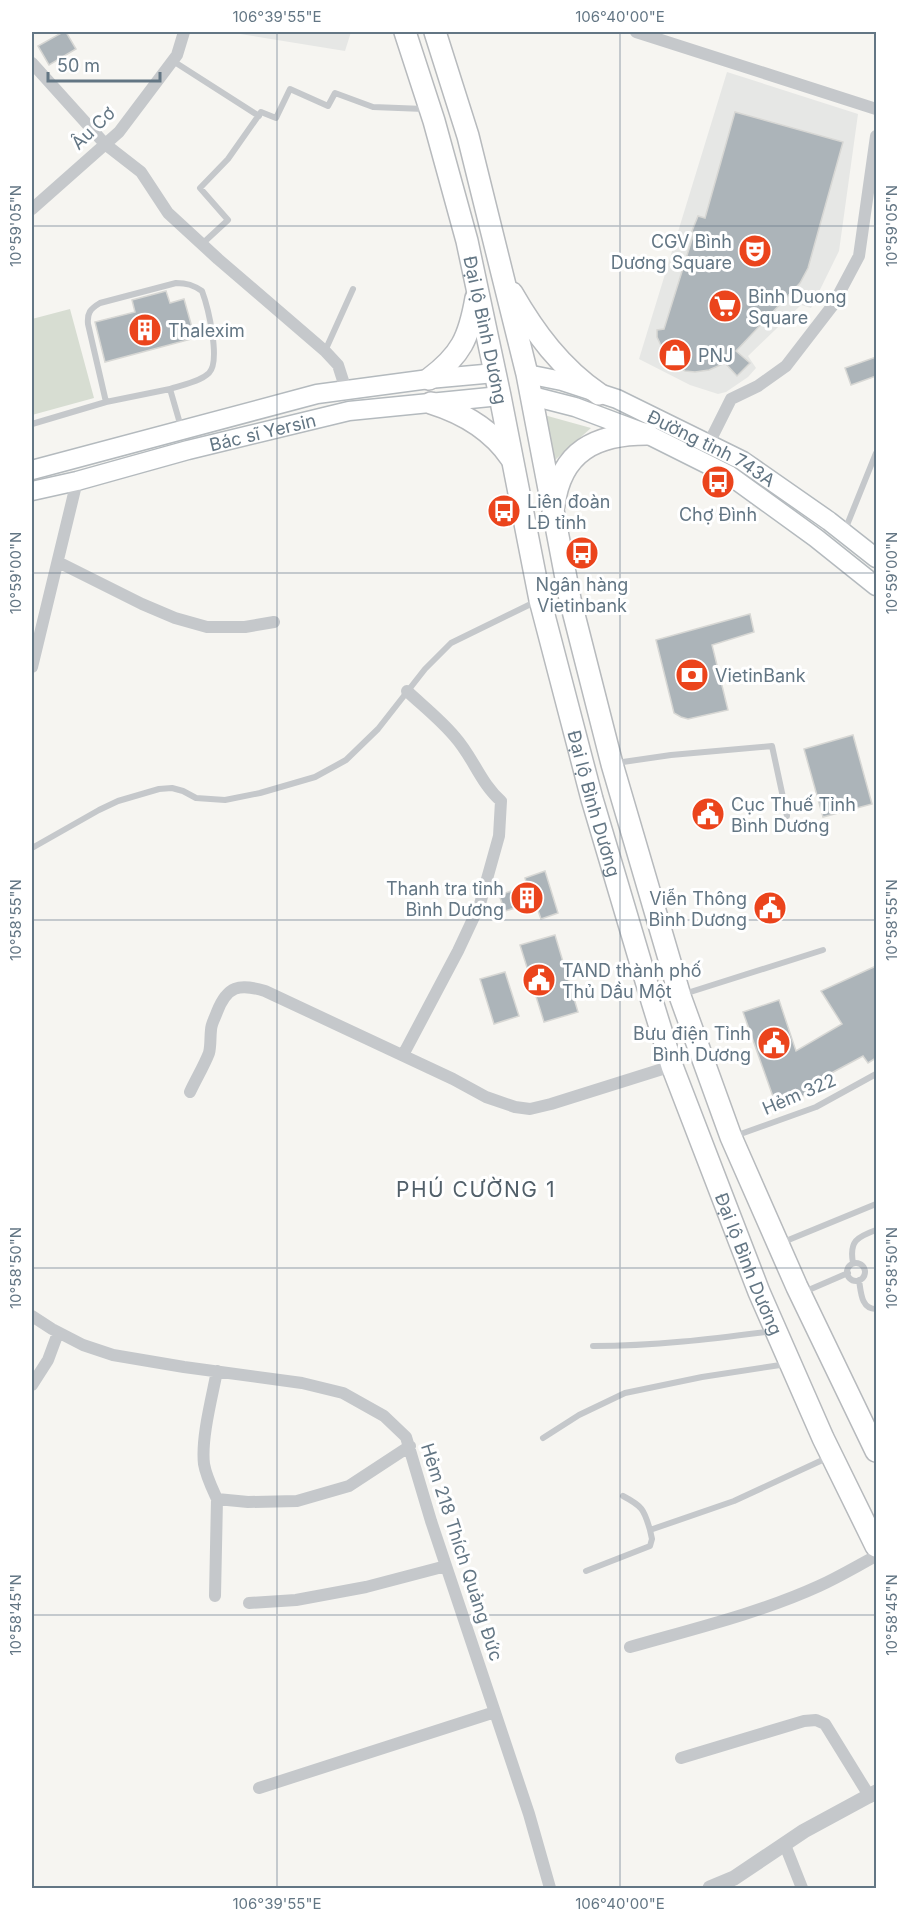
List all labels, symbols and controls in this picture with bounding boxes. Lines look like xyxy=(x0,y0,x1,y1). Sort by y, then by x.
text: 106°39'55"E xyxy=(232,7,322,26)
text: 106°40'00"E xyxy=(575,7,665,26)
scale bar xyxy=(48,45,160,83)
text: 50 m xyxy=(57,55,100,76)
street label: Âu Cơ xyxy=(66,101,119,154)
text: 10°59'05"N xyxy=(6,185,25,267)
text: 10°59'05"N xyxy=(882,185,901,267)
place label: CGV Bình Dương Square xyxy=(611,231,732,273)
theatre icon: CGV Bình Dương Square xyxy=(737,233,773,269)
street label: Đại lộ Bình Dương xyxy=(460,254,512,406)
place label: Binh Duong Square xyxy=(748,286,847,328)
supermarket icon: Binh Duong Square xyxy=(707,288,743,324)
building icon: Thalexim xyxy=(127,312,163,348)
place label: Thalexim xyxy=(168,320,245,341)
shop icon: PNJ xyxy=(657,337,693,373)
place label: PNJ xyxy=(698,345,733,366)
street label: Đường tỉnh 743A xyxy=(644,405,779,491)
street label: Bác sĩ Yersin xyxy=(207,409,318,455)
bus stop icon: Chợ Đình xyxy=(700,464,736,500)
place label: Liên đoàn LĐ tỉnh xyxy=(527,491,610,533)
bus stop icon: Liên đoàn LĐ tỉnh xyxy=(486,493,522,529)
place label: Chợ Đình xyxy=(679,504,757,525)
text: 10°59'00"N xyxy=(6,532,25,614)
text: 10°59'00"N xyxy=(882,532,901,614)
bus stop icon: Ngân hàng Vietinbank xyxy=(564,535,600,571)
place label: Ngân hàng Vietinbank xyxy=(536,574,628,616)
bank icon: VietinBank xyxy=(674,657,710,693)
place label: VietinBank xyxy=(715,665,806,686)
street label: Đại lộ Bình Dương xyxy=(564,728,625,879)
place label: Cục Thuế Tỉnh Bình Dương xyxy=(731,794,856,836)
public building icon: Cục Thuế Tỉnh Bình Dương xyxy=(690,796,726,832)
place label: Thanh tra tỉnh Bình Dương xyxy=(386,878,504,920)
text: 10°58'55"N xyxy=(6,879,25,961)
text: 10°58'55"N xyxy=(882,879,901,961)
building icon: Thanh tra tỉnh Bình Dương xyxy=(509,880,545,916)
place label: Viễn Thông Bình Dương xyxy=(649,888,747,930)
public building icon: Viễn Thông Bình Dương xyxy=(752,890,788,926)
place label: TAND thành phố Thủ Dầu Một xyxy=(562,960,702,1002)
public building icon: TAND thành phố Thủ Dầu Một xyxy=(521,962,557,998)
place label: Bưu điện Tỉnh Bình Dương xyxy=(633,1023,751,1065)
public building icon: Bưu điện Tỉnh Bình Dương xyxy=(756,1025,792,1061)
street label: Hẻm 322 xyxy=(759,1069,839,1119)
district label: PHÚ CƯỜNG 1 xyxy=(396,1176,556,1202)
street label: Đại lộ Bình Dương xyxy=(711,1190,787,1338)
text: 10°58'50"N xyxy=(6,1227,25,1309)
text: 10°58'50"N xyxy=(882,1227,901,1309)
street label: Hẻm 218 Thích Quảng Đức xyxy=(417,1441,507,1663)
text: 10°58'45"N xyxy=(6,1574,25,1656)
text: 10°58'45"N xyxy=(882,1574,901,1656)
text: 106°39'55"E xyxy=(232,1894,322,1913)
text: 106°40'00"E xyxy=(575,1894,665,1913)

